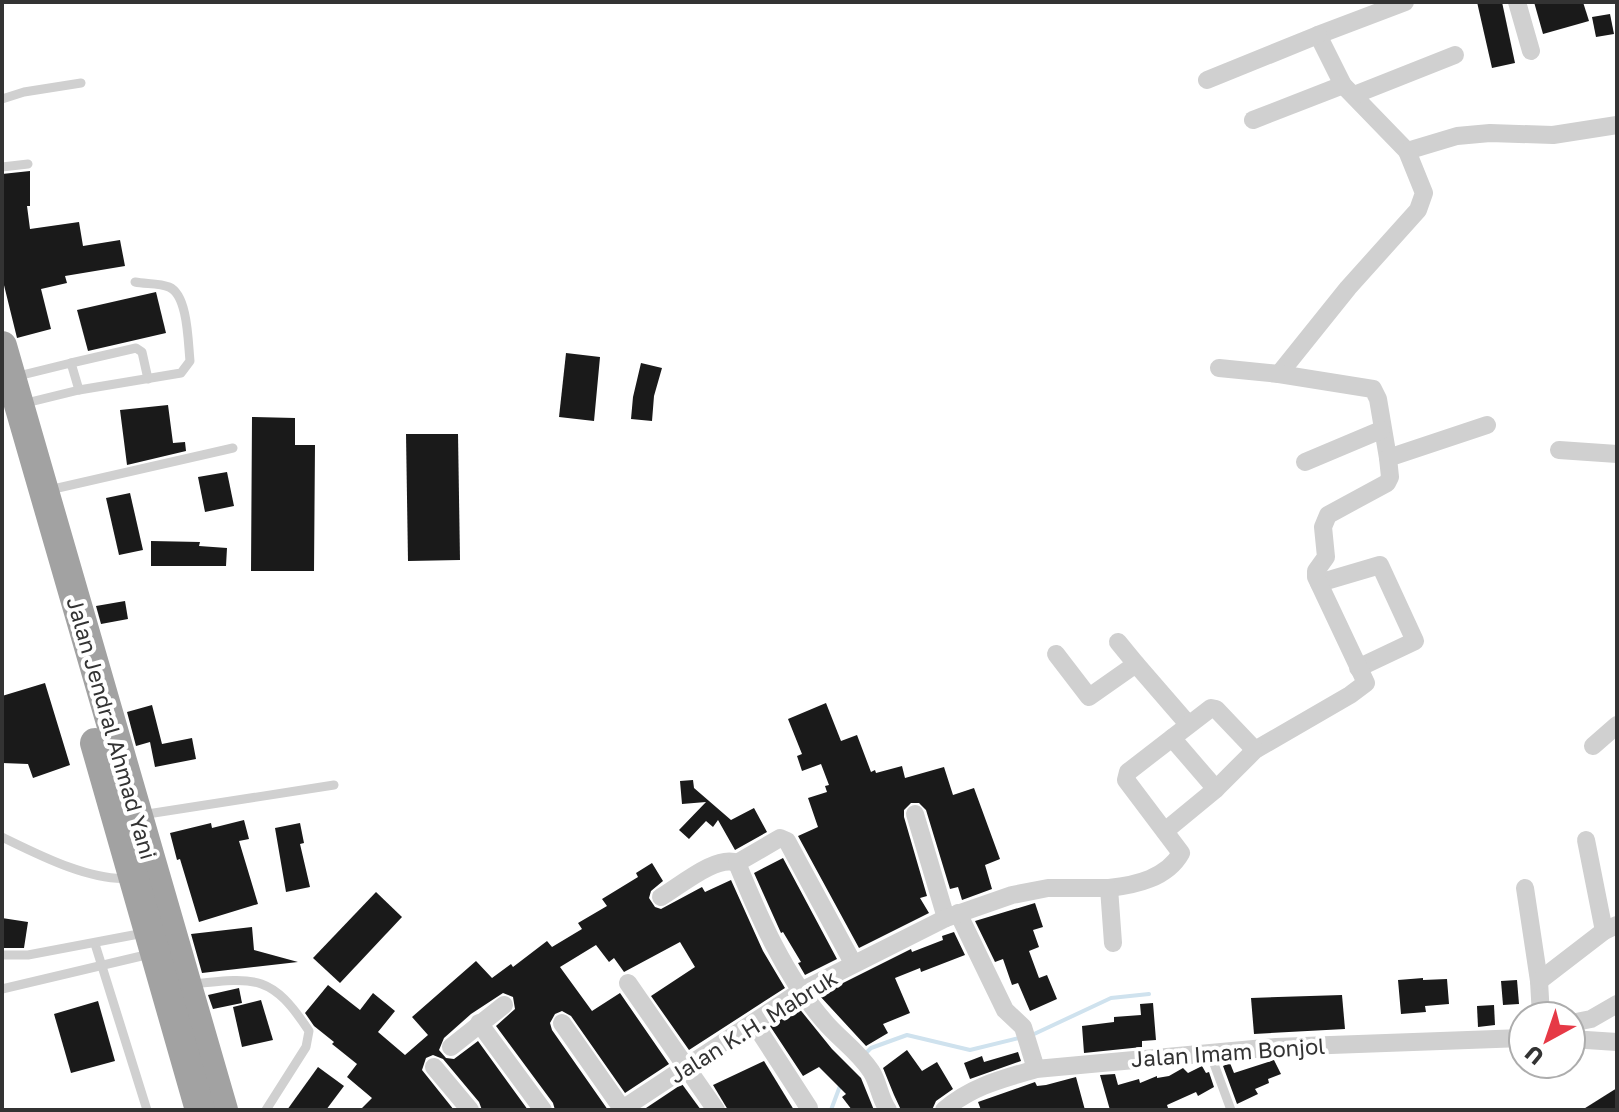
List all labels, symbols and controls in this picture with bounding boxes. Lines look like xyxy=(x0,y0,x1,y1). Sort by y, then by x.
street label: Jalan Jendral Ahmad Yani xyxy=(62,594,162,862)
street label: Jalan K.H. Mabruk xyxy=(664,963,842,1089)
north arrow xyxy=(1507,1000,1587,1080)
street label: Jalan Imam Bonjol xyxy=(1130,1032,1326,1072)
text: U xyxy=(1519,1040,1549,1071)

